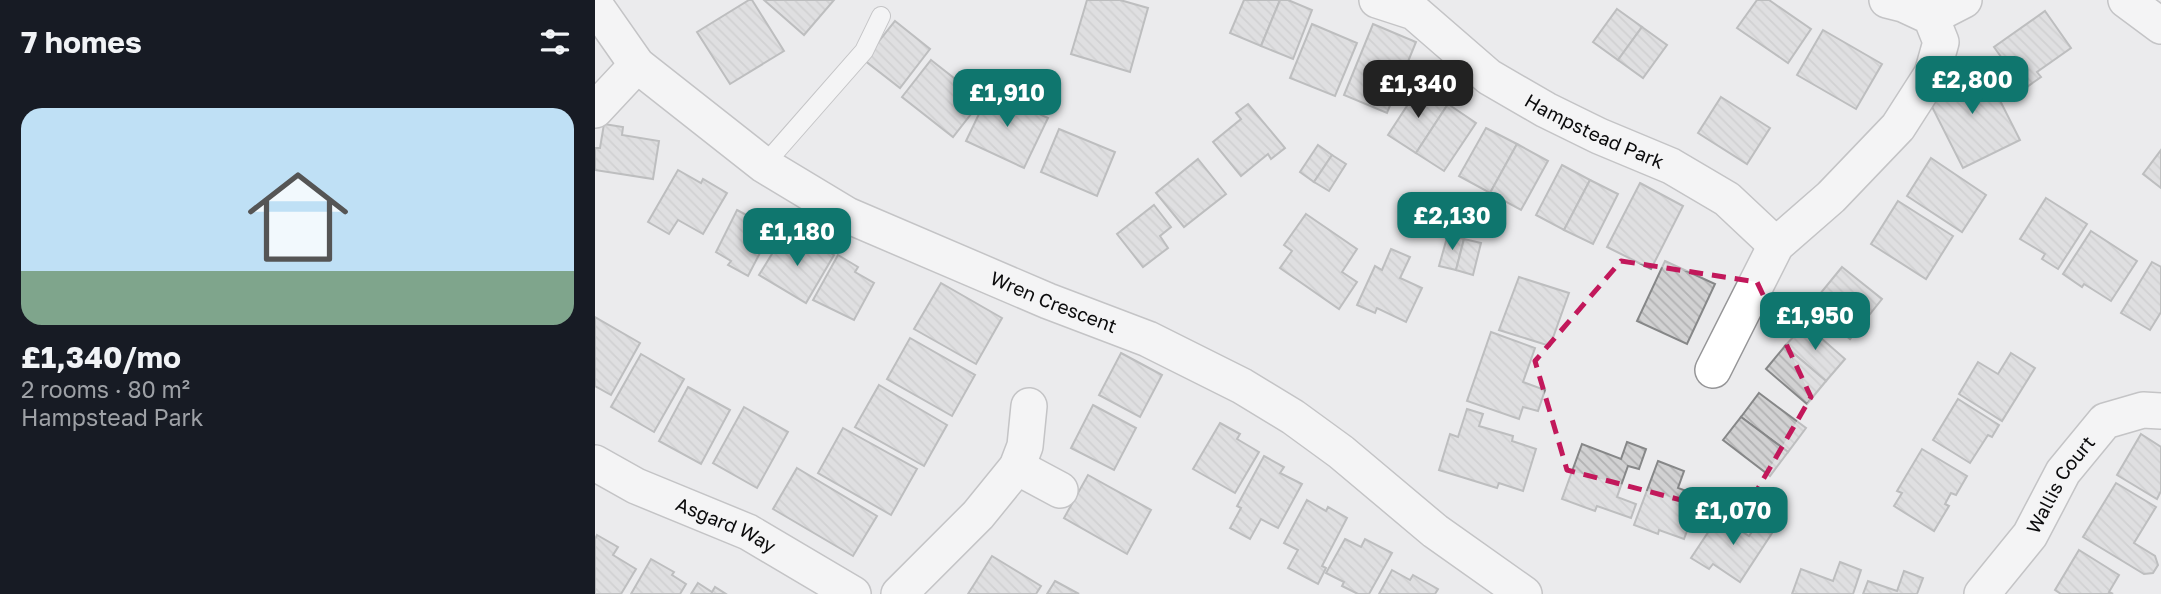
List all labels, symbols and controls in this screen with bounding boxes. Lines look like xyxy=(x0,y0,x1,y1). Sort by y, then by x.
icon: filters xyxy=(536,23,574,61)
text: 7 homes xyxy=(21,24,142,60)
pin: £2,800 xyxy=(1915,57,2029,116)
pin: £1,340 xyxy=(1361,60,1475,120)
text: £2,800 xyxy=(1931,65,2013,93)
pin: £1,910 xyxy=(950,69,1064,129)
text: £1,340 xyxy=(1379,69,1457,97)
text: £1,910 xyxy=(969,78,1045,106)
street label: Hampstead Park xyxy=(1521,88,1668,173)
icon: home xyxy=(235,154,361,280)
pin: £2,130 xyxy=(1395,192,1509,252)
text: £2,130 xyxy=(1413,201,1491,229)
pin: £1,180 xyxy=(740,208,854,268)
text: £1,180 xyxy=(759,217,835,245)
street label: Wren Crescent xyxy=(987,266,1120,337)
pin: £1,950 xyxy=(1758,292,1872,352)
text: £1,950 xyxy=(1776,301,1854,329)
text: £1,340/mo xyxy=(21,339,181,375)
text: 2 rooms · 80 m² xyxy=(21,375,190,403)
text: Hampstead Park xyxy=(21,403,203,431)
street label: Wallis Court xyxy=(2021,431,2099,537)
pin: £1,070 xyxy=(1676,488,1790,547)
street label: Asgard Way xyxy=(673,492,781,557)
text: £1,070 xyxy=(1695,496,1771,524)

